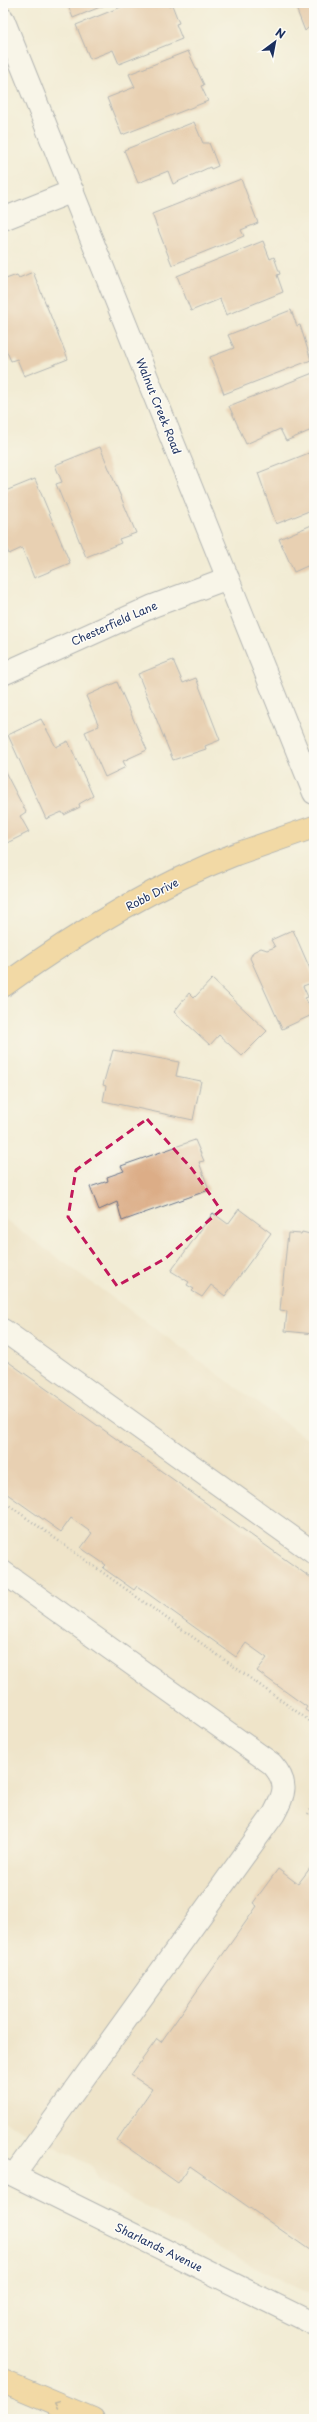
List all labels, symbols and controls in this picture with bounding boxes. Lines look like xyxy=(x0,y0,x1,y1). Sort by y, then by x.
north arrow xyxy=(255,22,295,62)
text: N xyxy=(272,24,289,43)
street label: Walnut Creek Road xyxy=(132,355,186,457)
street label: Chesterfield Lane xyxy=(68,596,160,650)
street label: Robb Drive xyxy=(123,873,182,915)
street label: Sharlands Avenue xyxy=(112,2218,206,2276)
one-way arrow xyxy=(54,2401,62,2409)

